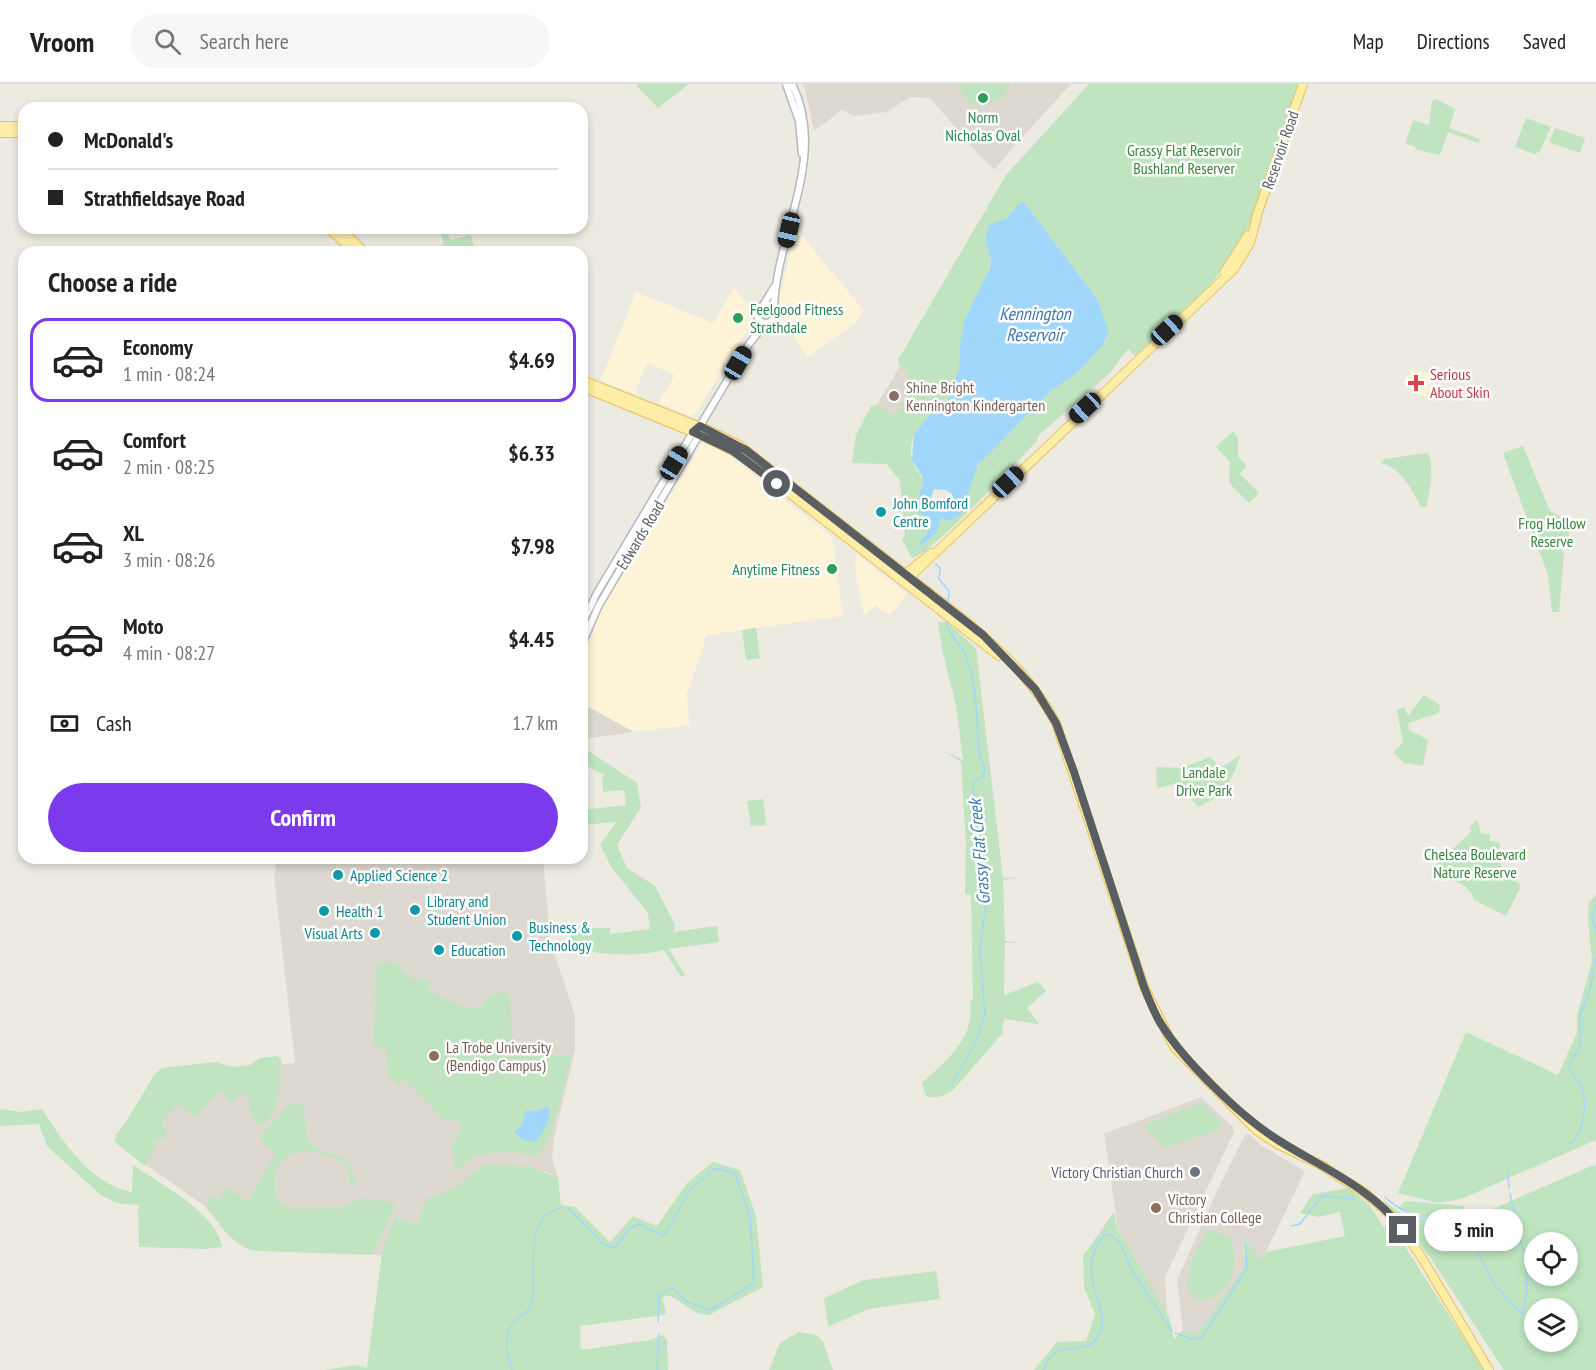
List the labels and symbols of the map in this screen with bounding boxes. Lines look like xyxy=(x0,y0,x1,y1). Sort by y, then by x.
marker: Norm Nicholas Oval xyxy=(976,91,990,105)
place label: Norm Nicholas Oval xyxy=(945,107,1021,145)
street label: Reservoir Road xyxy=(1257,108,1303,192)
park label: Grassy Flat Reservoir Bushland Reserver xyxy=(1127,140,1242,178)
car xyxy=(776,210,802,250)
place label: Feelgood Fitness Strathdale xyxy=(750,299,843,337)
water label: Kennington Reservoir xyxy=(999,302,1072,346)
marker: Feelgood Fitness Strathdale xyxy=(731,311,745,325)
car xyxy=(1148,311,1186,349)
car xyxy=(721,343,755,383)
place label: Serious About Skin xyxy=(1430,364,1490,402)
marker: Serious About Skin xyxy=(1407,374,1425,392)
place label: Shine Bright Kennington Kindergarten xyxy=(906,377,1045,415)
marker: Shine Bright Kennington Kindergarten xyxy=(887,389,901,403)
car xyxy=(1066,389,1104,427)
car xyxy=(657,443,691,483)
car xyxy=(989,463,1027,501)
route start xyxy=(763,470,790,497)
place label: John Bomford Centre xyxy=(892,493,968,531)
street label: Edwards Road xyxy=(612,497,668,573)
marker: John Bomford Centre xyxy=(874,505,888,519)
park label: Frog Hollow Reserve xyxy=(1518,513,1586,551)
place label: Anytime Fitness xyxy=(732,559,820,579)
marker: Anytime Fitness xyxy=(825,562,839,576)
park label: Landale Drive Park xyxy=(1176,762,1233,800)
water label: Grassy Flat Creek xyxy=(963,796,995,906)
park label: Chelsea Boulevard Nature Reserve xyxy=(1424,844,1526,882)
place label: Applied Science 2 xyxy=(350,865,448,885)
marker: Applied Science 2 xyxy=(331,868,345,882)
place label: Library and Student Union xyxy=(427,891,506,929)
place label: Health 1 xyxy=(336,901,383,921)
marker: Library and Student Union xyxy=(408,903,422,917)
marker: Health 1 xyxy=(317,904,331,918)
place label: Business & Technology xyxy=(529,917,591,955)
place label: Visual Arts xyxy=(304,923,363,943)
marker: Visual Arts xyxy=(368,926,382,940)
marker: Business & Technology xyxy=(510,929,524,943)
place label: Education xyxy=(451,940,506,960)
marker: Education xyxy=(432,943,446,957)
place label: La Trobe University (Bendigo Campus) xyxy=(446,1037,551,1075)
marker: La Trobe University (Bendigo Campus) xyxy=(427,1049,441,1063)
place label: Victory Christian Church xyxy=(1050,1162,1183,1182)
marker: Victory Christian Church xyxy=(1188,1165,1202,1179)
place label: Victory Christian College xyxy=(1167,1189,1262,1227)
marker: Victory Christian College xyxy=(1149,1201,1163,1215)
callout: 5 min xyxy=(1424,1209,1523,1251)
route end xyxy=(1389,1216,1416,1243)

